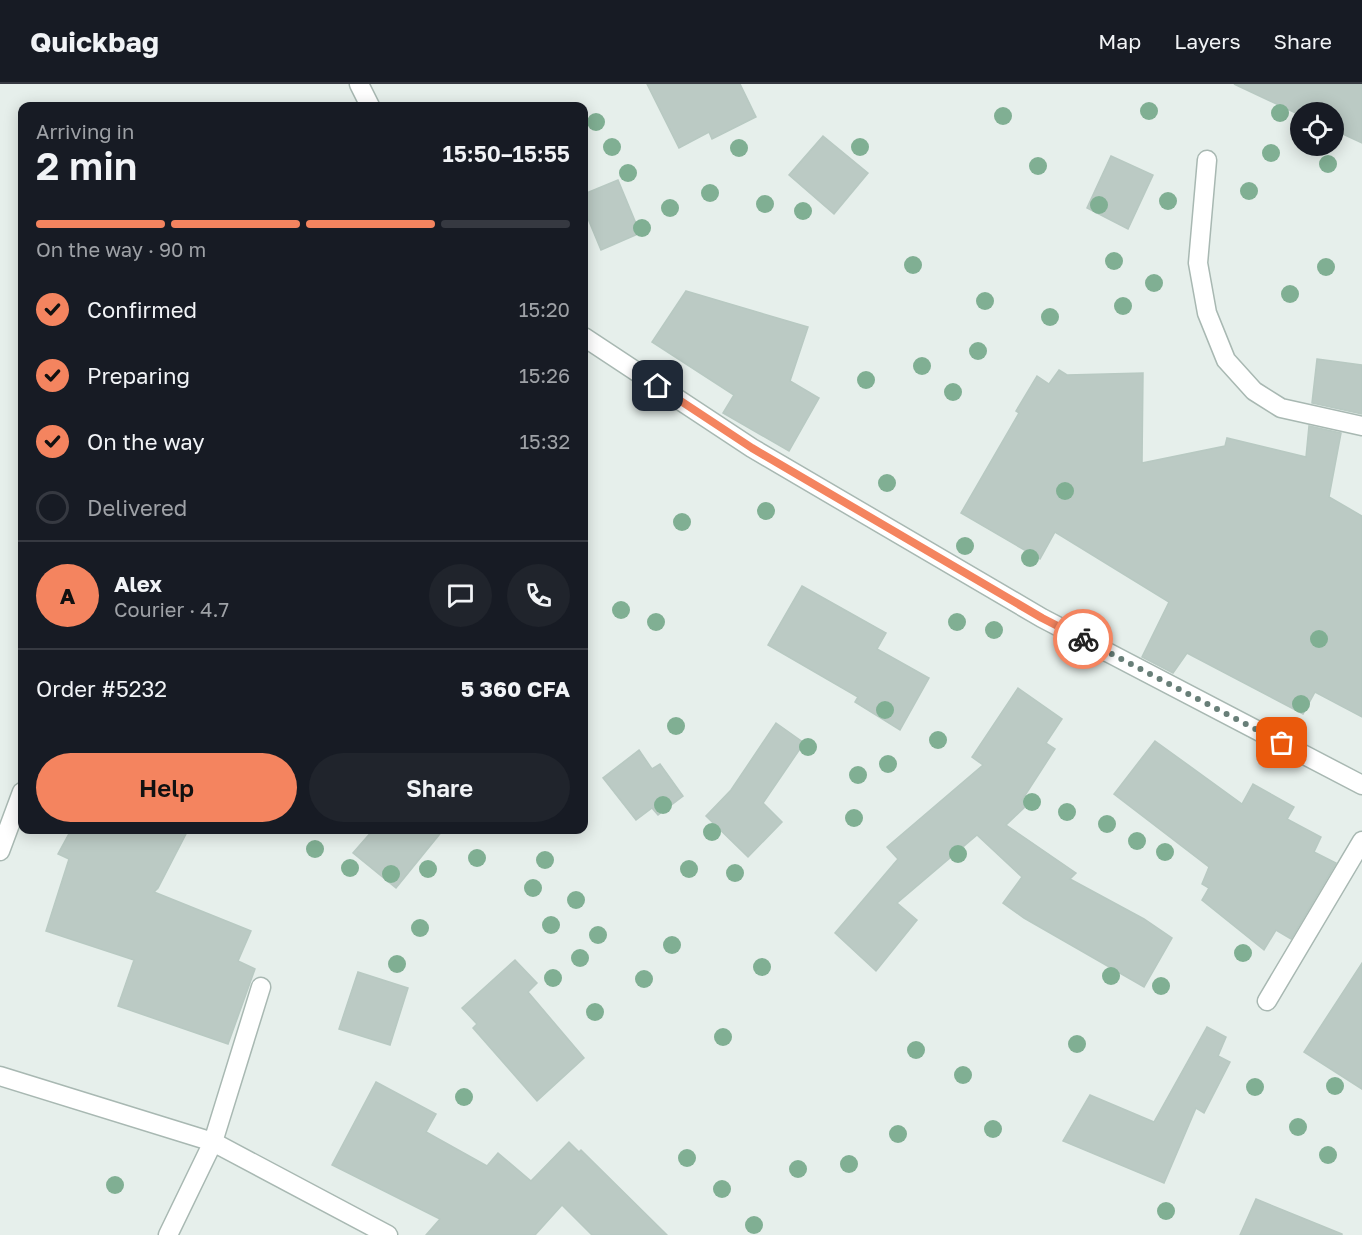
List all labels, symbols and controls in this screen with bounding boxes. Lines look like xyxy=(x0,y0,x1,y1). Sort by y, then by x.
text: Quickbag xyxy=(30,25,159,58)
text: Map xyxy=(1098,28,1141,54)
text: Layers xyxy=(1174,28,1241,54)
text: Share xyxy=(1274,28,1332,54)
map controls xyxy=(1290,102,1344,156)
button: locate xyxy=(1290,102,1344,156)
text: Arriving in xyxy=(36,119,134,143)
text: 15:50–15:55 xyxy=(443,140,570,167)
text: 2 min xyxy=(36,142,137,189)
text: On the way · 90 m xyxy=(36,237,206,261)
icon: check xyxy=(36,293,69,326)
text: Confirmed xyxy=(87,296,197,323)
text: 15:20 xyxy=(519,297,570,321)
icon: check xyxy=(36,359,69,392)
pin xyxy=(632,360,683,411)
text: Preparing xyxy=(87,362,190,389)
text: 15:26 xyxy=(519,363,570,387)
icon: home xyxy=(641,369,674,402)
icon: check xyxy=(36,425,69,458)
text: On the way xyxy=(87,428,205,455)
text: 15:32 xyxy=(519,429,570,453)
text: Delivered xyxy=(87,494,187,521)
button: chat xyxy=(429,564,492,627)
button: phone xyxy=(507,564,570,627)
text: Alex xyxy=(114,570,162,597)
text: A xyxy=(60,582,75,609)
text: Courier · 4.7 xyxy=(114,597,229,621)
courier xyxy=(1053,609,1113,669)
icon: bike xyxy=(1067,623,1100,656)
text: Order #5232 xyxy=(36,675,167,702)
text: 5 360 CFA xyxy=(461,675,570,702)
pin xyxy=(1256,717,1307,768)
icon: bag xyxy=(1265,726,1298,759)
button: Help xyxy=(36,753,297,822)
button: Share xyxy=(309,753,570,822)

